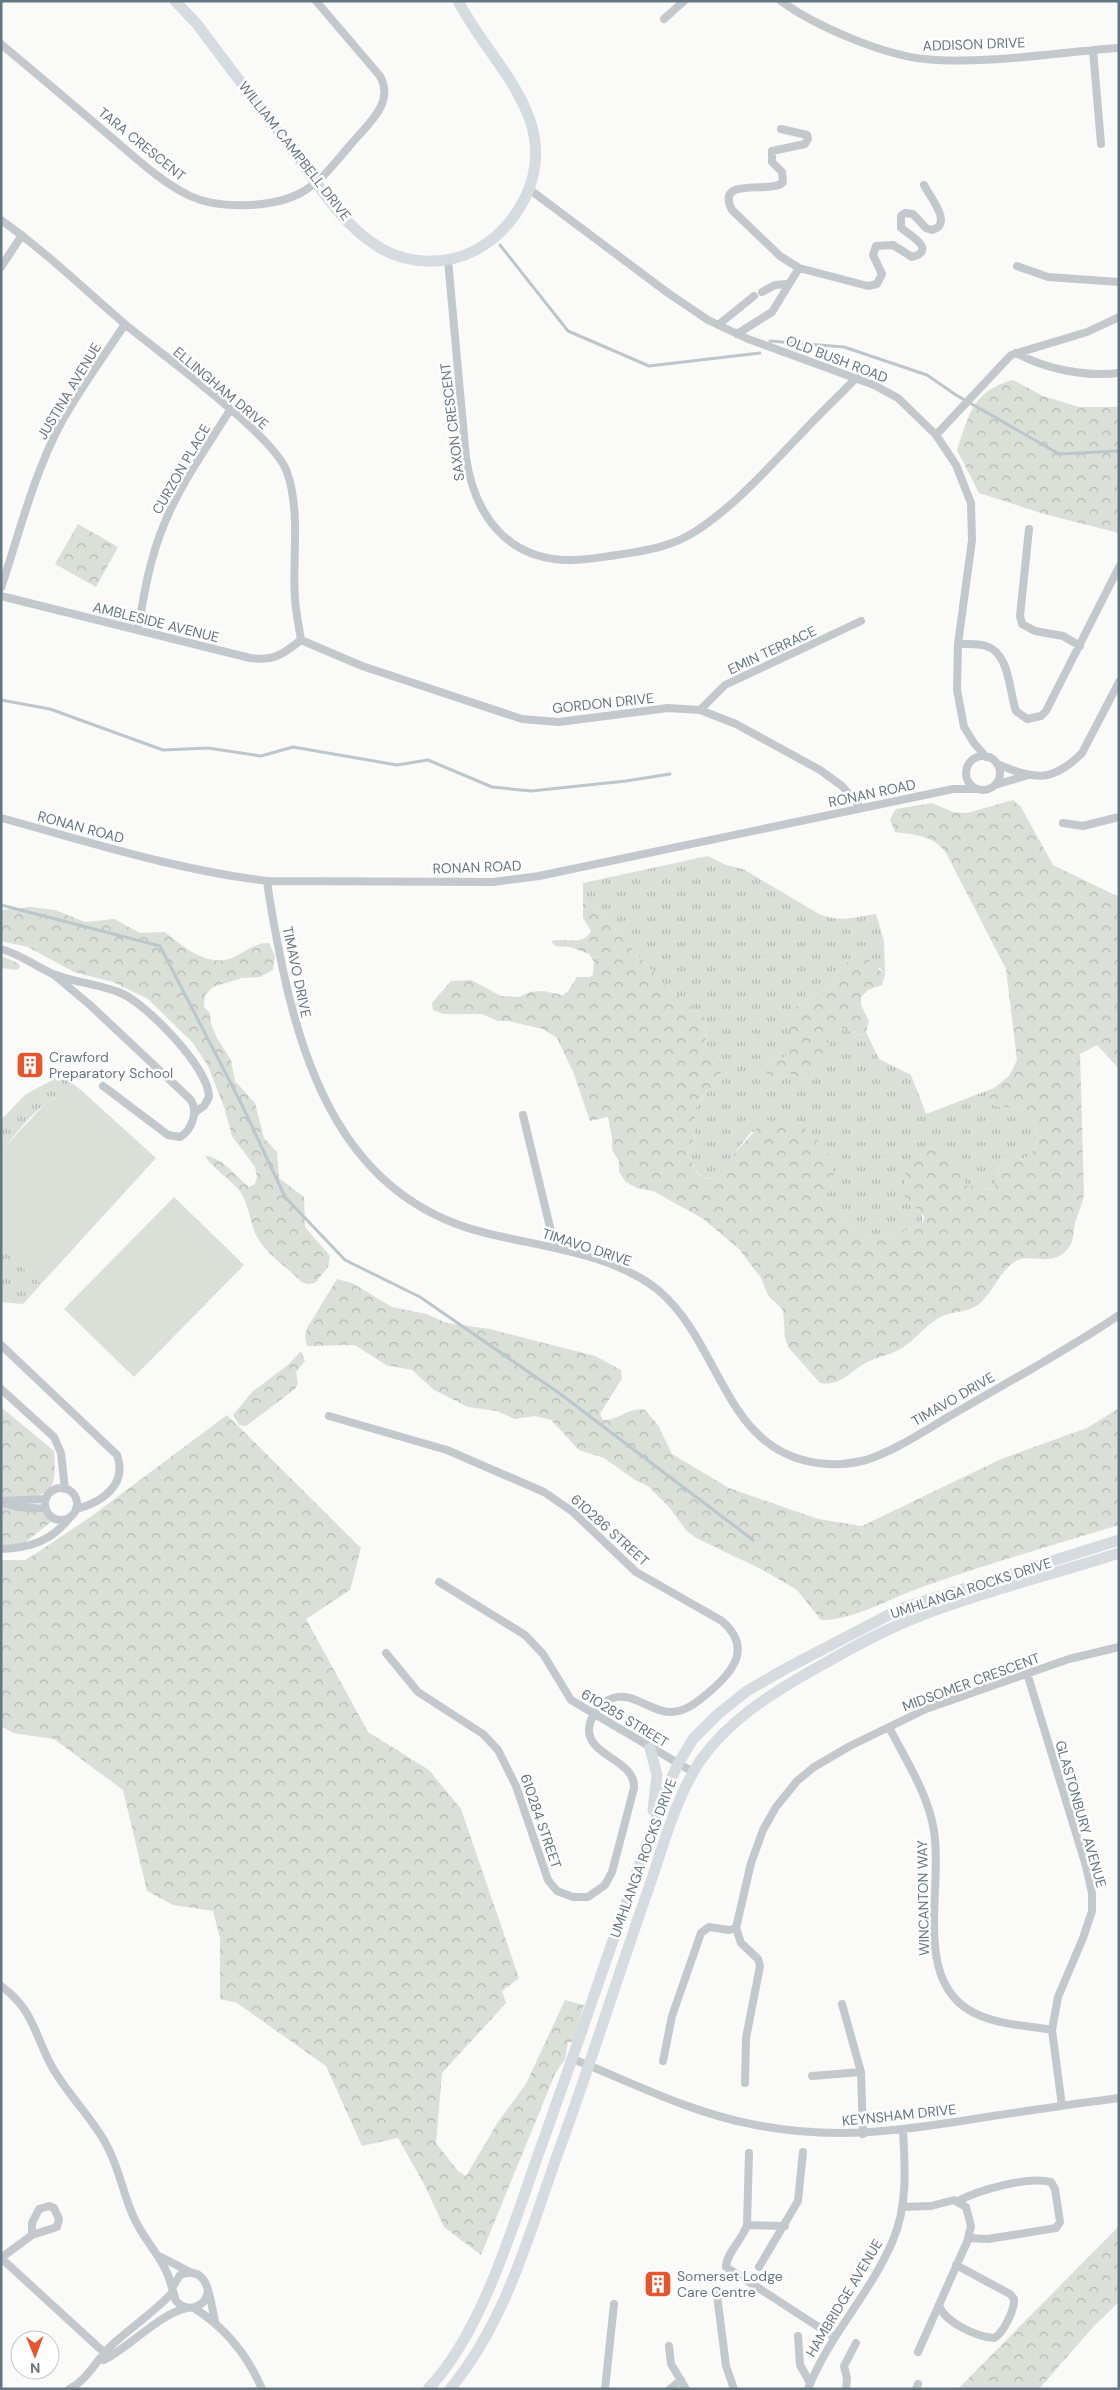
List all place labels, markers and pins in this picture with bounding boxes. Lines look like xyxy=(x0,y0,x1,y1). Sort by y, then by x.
place label: Crawford Preparatory School xyxy=(49,1048,173,1082)
building icon: Crawford Preparatory School xyxy=(15,1050,45,1080)
place label: Somerset Lodge Care Centre xyxy=(677,2267,783,2301)
building icon: Somerset Lodge Care Centre xyxy=(643,2269,673,2299)

